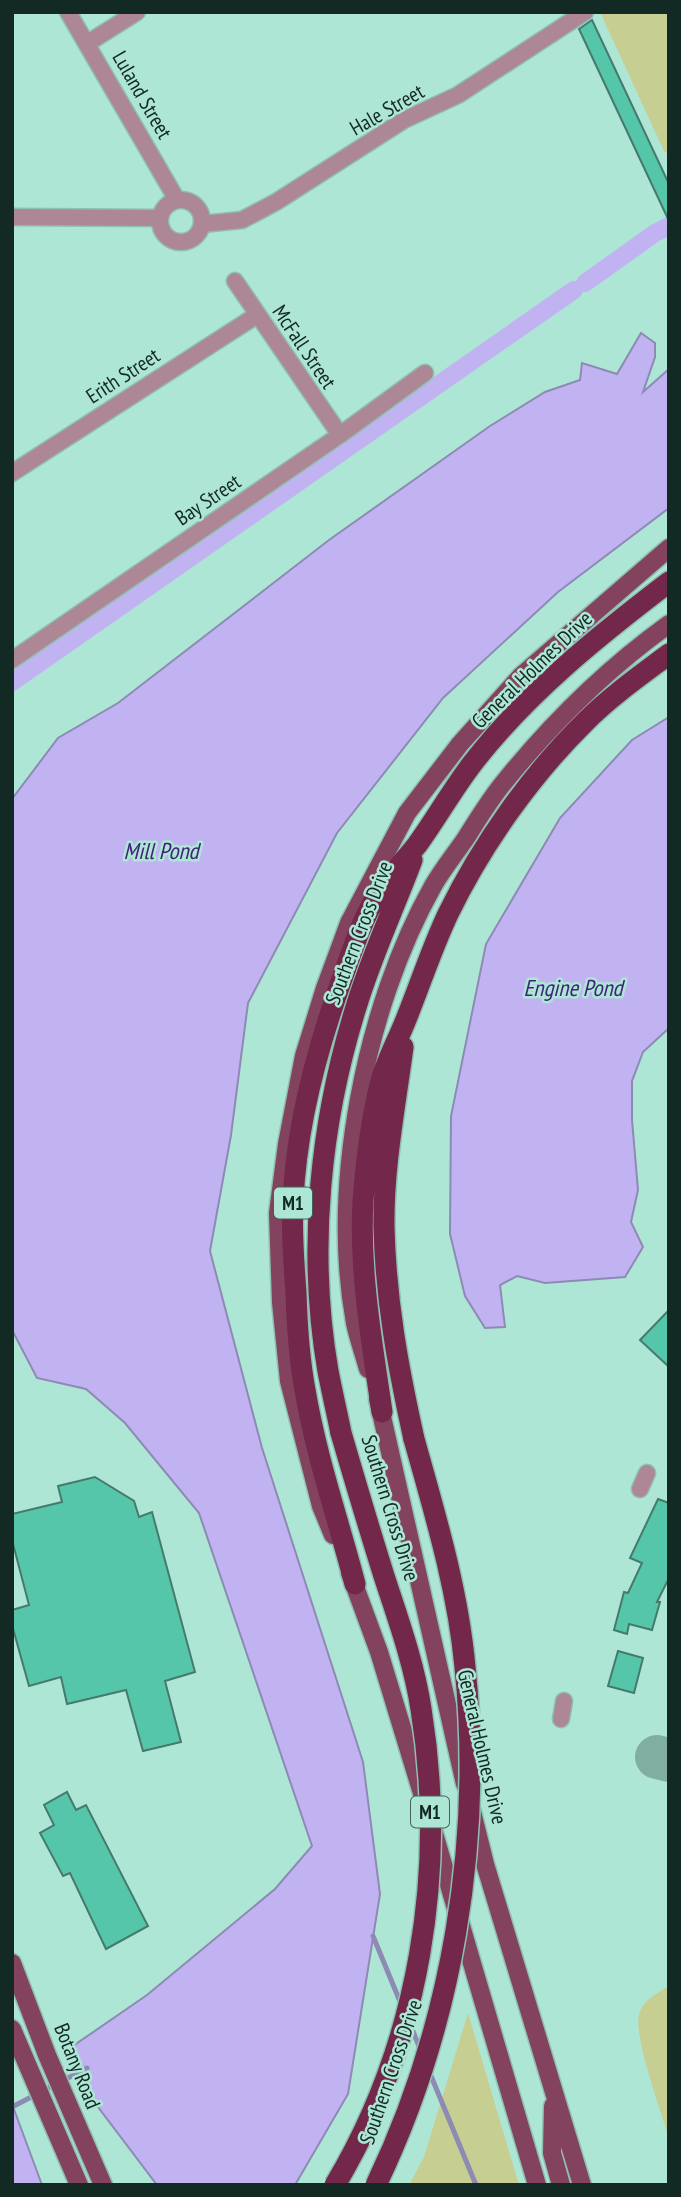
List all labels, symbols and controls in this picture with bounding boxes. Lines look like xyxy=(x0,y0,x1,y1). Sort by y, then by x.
street label: Luland Street xyxy=(106,46,179,144)
street label: Hale Street xyxy=(345,77,429,142)
street label: McFall Street xyxy=(266,300,342,394)
street label: Erith Street xyxy=(81,342,165,409)
street label: Bay Street xyxy=(170,468,246,531)
street label: General Holmes Drive xyxy=(466,605,598,734)
water label: Mill Pond xyxy=(124,836,202,865)
street label: Southern Cross Drive xyxy=(319,857,398,1008)
water label: Engine Pond xyxy=(523,973,626,1002)
road number: M1 xyxy=(274,1188,312,1218)
street label: Southern Cross Drive xyxy=(355,1432,426,1584)
street label: General Holmes Drive xyxy=(452,1667,513,1827)
road number: M1 xyxy=(411,1796,449,1828)
street label: Southern Cross Drive xyxy=(353,1996,428,2148)
street label: Botany Road xyxy=(48,2019,107,2113)

